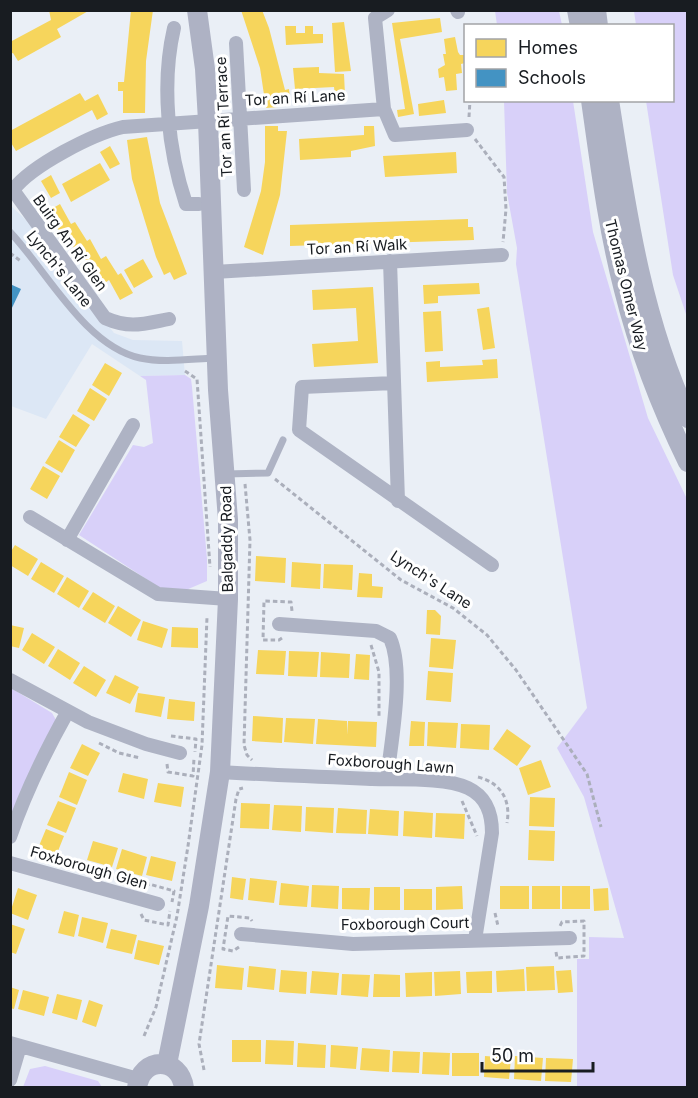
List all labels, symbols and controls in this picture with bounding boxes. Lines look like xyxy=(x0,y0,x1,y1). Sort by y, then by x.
legend xyxy=(464,24,674,102)
text: Homes xyxy=(518,37,578,58)
street label: Tor an Rí Terrace xyxy=(211,56,236,178)
text: Schools xyxy=(518,67,586,88)
street label: Tor an Rí Lane xyxy=(244,85,346,110)
street label: Buirg An Rí Glen xyxy=(29,191,112,295)
street label: Thomas Omer Way xyxy=(601,217,652,353)
street label: Lynch's Lane xyxy=(23,226,96,311)
street label: Tor an Rí Walk xyxy=(306,234,409,259)
street label: Balgaddy Road xyxy=(216,485,237,593)
street label: Lynch's Lane xyxy=(387,546,476,613)
street label: Foxborough Lawn xyxy=(327,750,455,777)
street label: Foxborough Glen xyxy=(28,842,150,893)
street label: Foxborough Court xyxy=(341,913,469,934)
scale bar xyxy=(482,1035,593,1073)
text: 50 m xyxy=(491,1045,534,1066)

